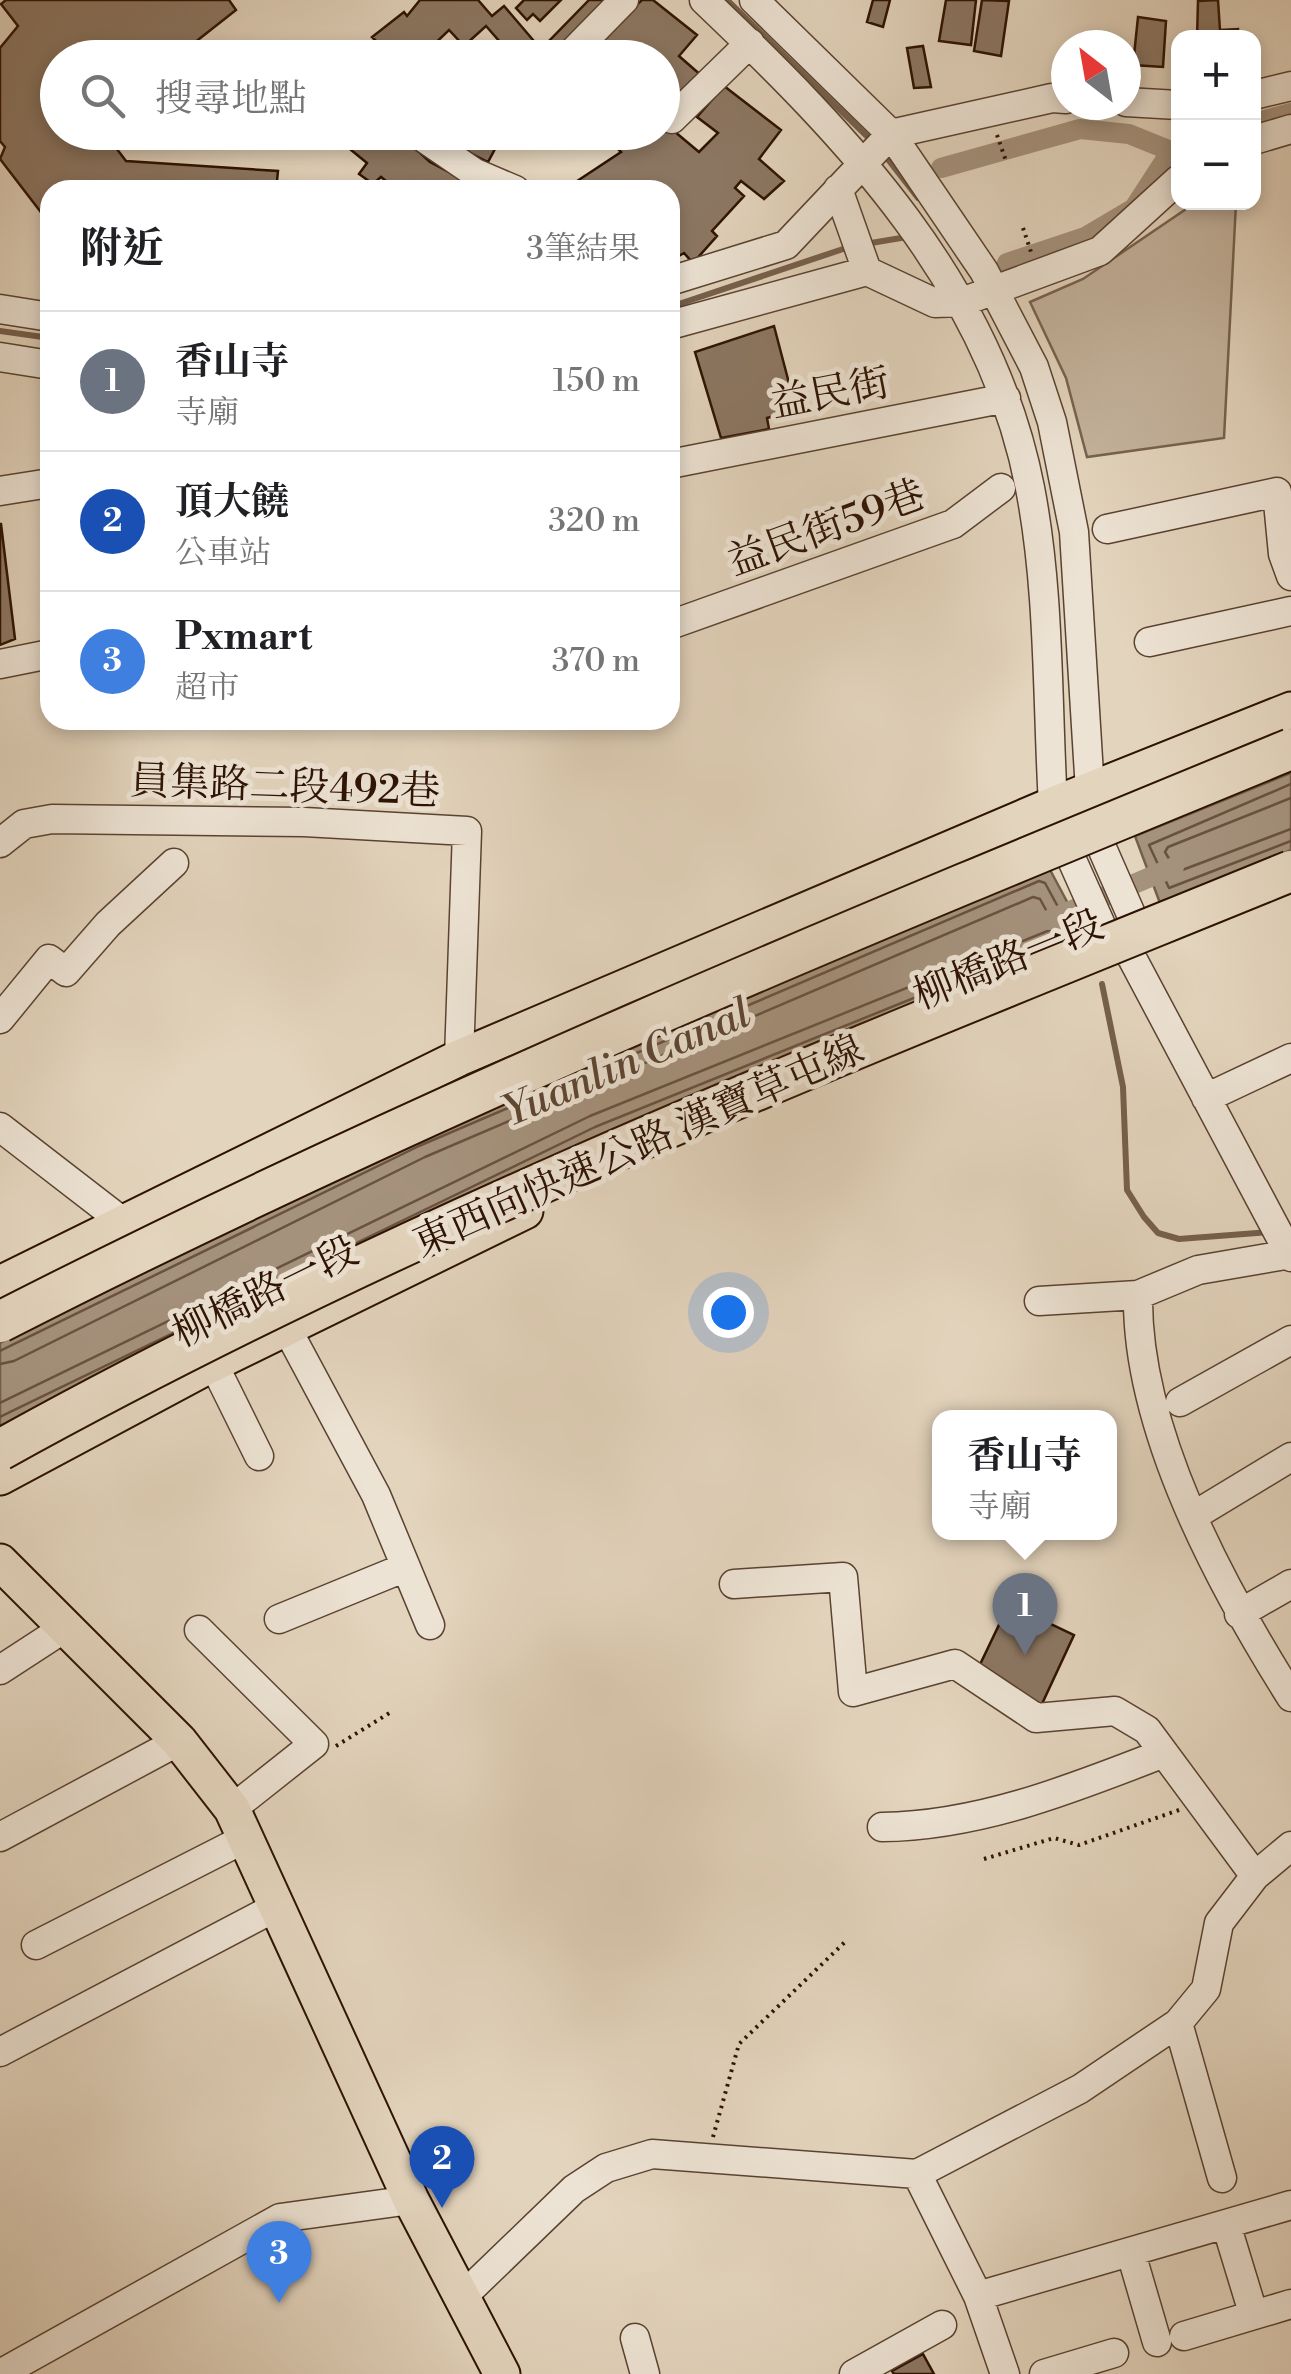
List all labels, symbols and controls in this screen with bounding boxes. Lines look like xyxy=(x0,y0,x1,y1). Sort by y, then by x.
north arrow xyxy=(1051,30,1141,120)
map controls xyxy=(1171,30,1261,210)
button: + xyxy=(1171,30,1261,120)
search box xyxy=(40,40,680,150)
icon: search xyxy=(75,68,130,123)
text: 搜尋地點 xyxy=(155,76,307,123)
button: − xyxy=(1171,120,1261,210)
text: 附近 xyxy=(80,223,164,276)
text: 3筆結果 xyxy=(526,229,640,269)
text: 香山寺 xyxy=(175,339,289,386)
street label: 益民街 xyxy=(767,358,894,430)
text: 1 xyxy=(105,361,120,401)
text: 150 m xyxy=(553,361,640,401)
text: 寺廟 xyxy=(175,393,239,433)
street label: 益民街59巷 xyxy=(721,470,932,588)
text: 頂大饒 xyxy=(175,479,289,526)
text: 2 xyxy=(102,501,123,541)
text: 320 m xyxy=(548,501,640,541)
text: 公車站 xyxy=(175,533,271,573)
text: Pxmart xyxy=(175,614,312,661)
text: 3 xyxy=(103,641,122,681)
text: 370 m xyxy=(552,641,640,681)
text: 超市 xyxy=(175,668,239,708)
street label: 員集路二段492巷 xyxy=(129,757,441,817)
street label: 柳橋路一段 xyxy=(907,900,1111,1021)
water label: Yuanlin Canal xyxy=(495,987,759,1139)
street label: 東西向快速公路 漢寶草屯線 xyxy=(406,1025,872,1269)
street label: 柳橋路一段 xyxy=(165,1226,367,1359)
your location xyxy=(703,1287,754,1338)
popup xyxy=(932,1410,1117,1540)
text: 香山寺 xyxy=(967,1433,1082,1480)
text: 寺廟 xyxy=(967,1487,1032,1527)
pin: 1 xyxy=(992,1572,1058,1655)
pin: 2 xyxy=(410,2126,474,2208)
pin: 3 xyxy=(246,2220,312,2303)

